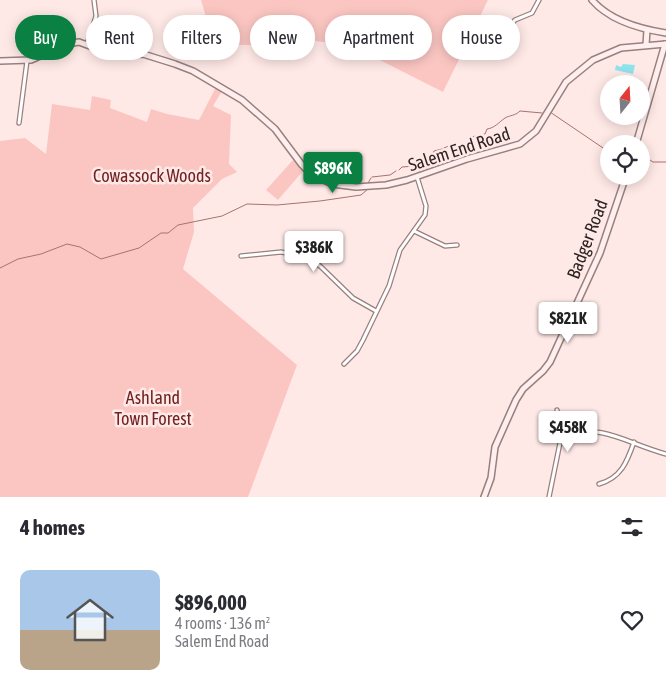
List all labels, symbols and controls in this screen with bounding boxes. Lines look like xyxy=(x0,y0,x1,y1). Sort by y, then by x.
chip: Buy xyxy=(15,15,76,60)
chip: Rent xyxy=(86,15,153,60)
chip: Filters xyxy=(163,15,240,60)
chip: New xyxy=(250,15,315,60)
chip: Apartment xyxy=(325,15,432,60)
chip: House xyxy=(442,15,520,60)
north arrow xyxy=(600,75,650,125)
map controls xyxy=(600,75,650,185)
street label: Salem End Road xyxy=(405,123,513,175)
button: locate xyxy=(600,135,650,185)
pin: $896K xyxy=(298,152,368,194)
text: $896K xyxy=(314,159,352,177)
park label: Cowassock Woods xyxy=(93,165,211,186)
street label: Badger Road xyxy=(562,196,612,282)
pin: $386K xyxy=(279,230,349,273)
text: $386K xyxy=(295,238,333,256)
pin: $821K xyxy=(533,302,603,344)
text: $821K xyxy=(549,309,587,327)
park label: Ashland Town Forest xyxy=(114,387,192,429)
pin: $458K xyxy=(533,410,603,453)
text: $458K xyxy=(549,418,587,436)
icon: filters xyxy=(618,513,646,541)
text: 4 homes xyxy=(20,515,85,539)
icon: home xyxy=(60,590,120,650)
text: $896,000 xyxy=(175,590,247,614)
icon: heart xyxy=(618,606,646,634)
text: 4 rooms · 136 m² xyxy=(175,614,270,632)
text: Salem End Road xyxy=(175,632,269,650)

